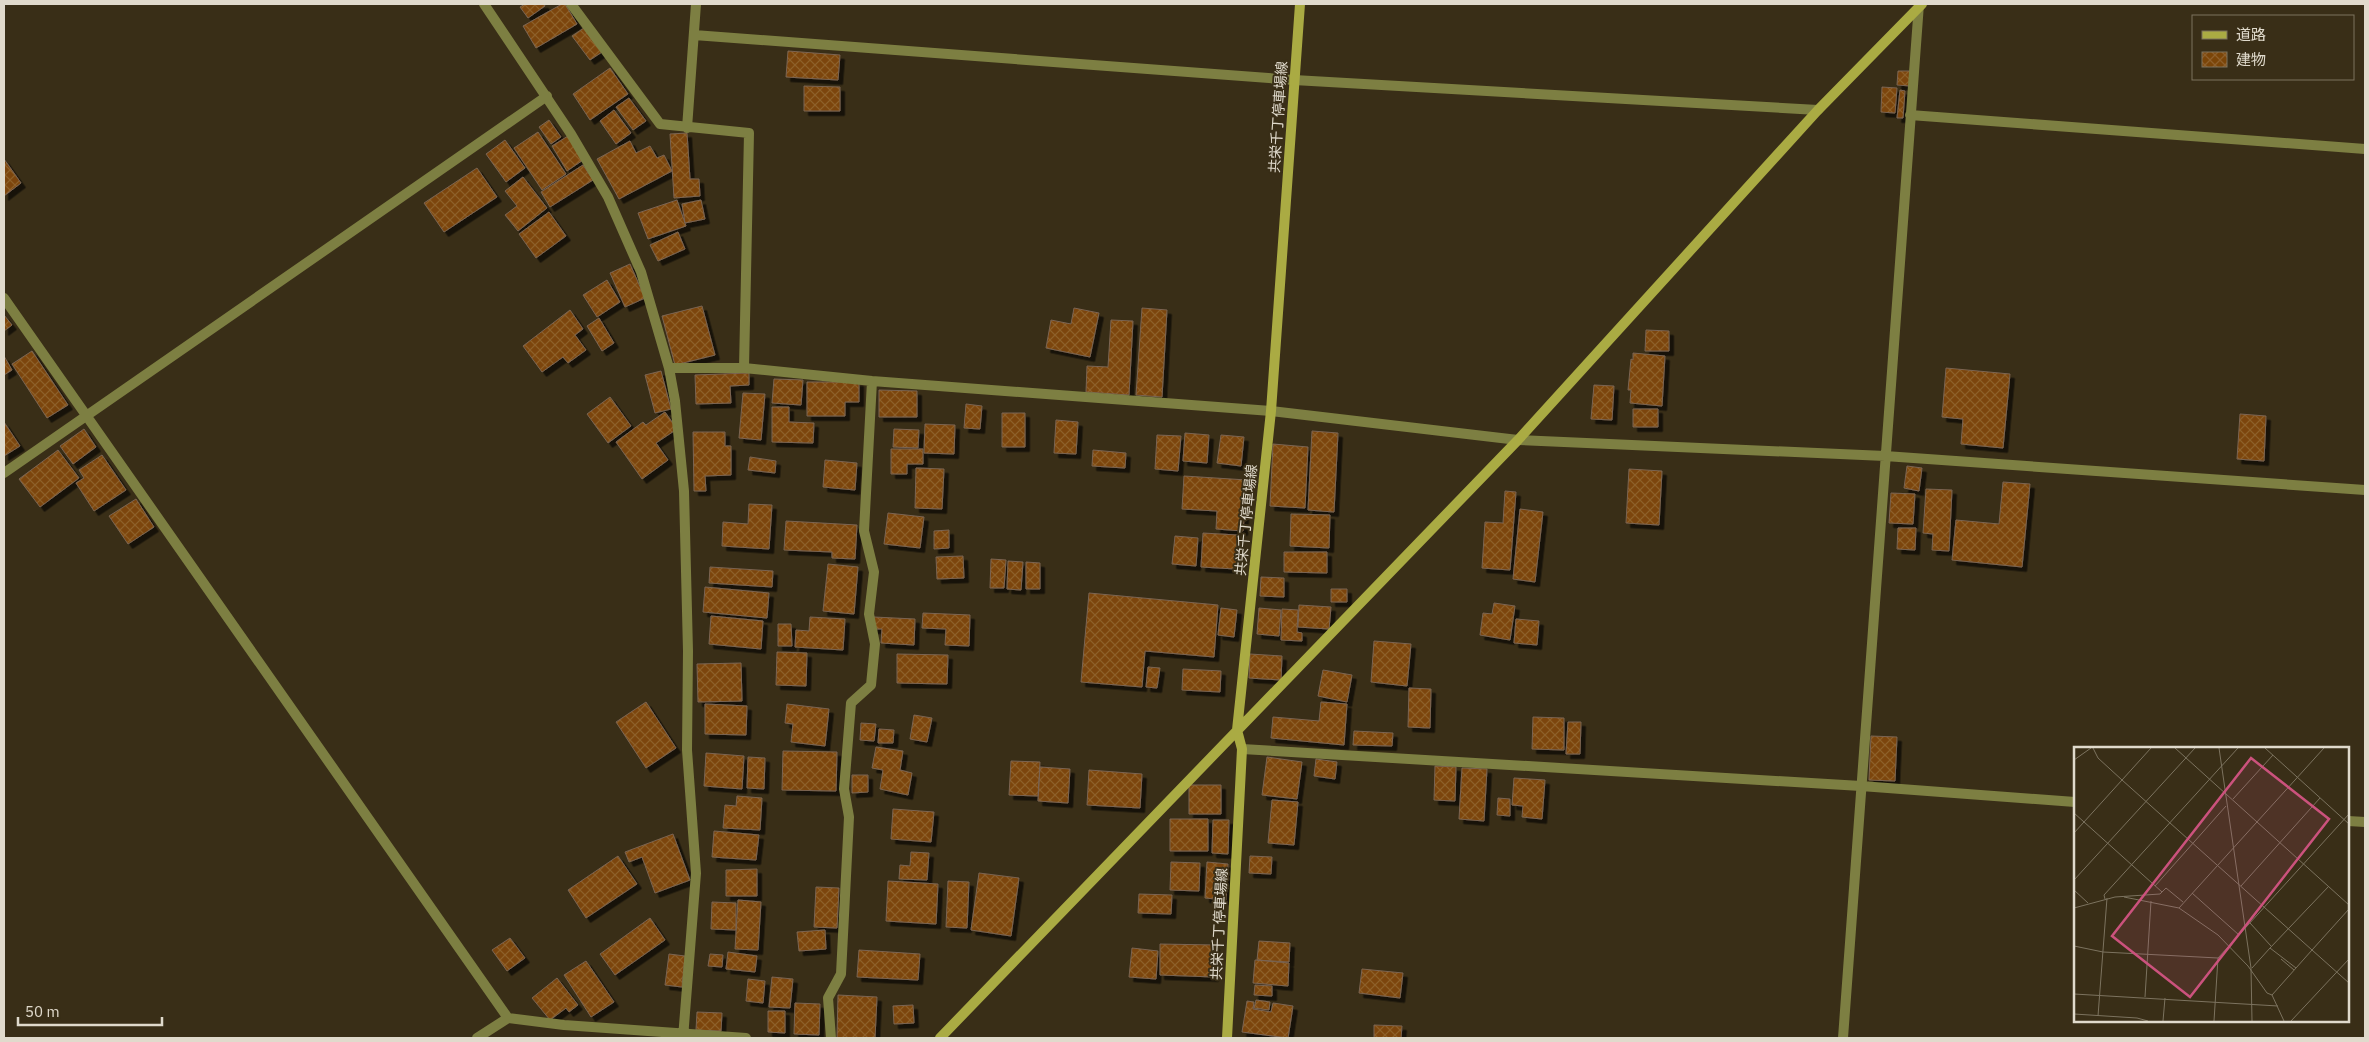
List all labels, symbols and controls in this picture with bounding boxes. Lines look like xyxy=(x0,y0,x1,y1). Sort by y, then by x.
legend xyxy=(2192,15,2354,80)
text: 道路 xyxy=(2236,25,2266,44)
text: 建物 xyxy=(2236,50,2266,69)
street label: 共栄千丁停車場線 xyxy=(1265,61,1291,173)
street label: 共栄千丁停車場線 xyxy=(1231,463,1261,577)
inset map xyxy=(2074,747,2349,1022)
street label: 共栄千丁停車場線 xyxy=(1207,868,1231,980)
scale bar xyxy=(18,994,161,1026)
text: 50 m xyxy=(25,1002,60,1021)

